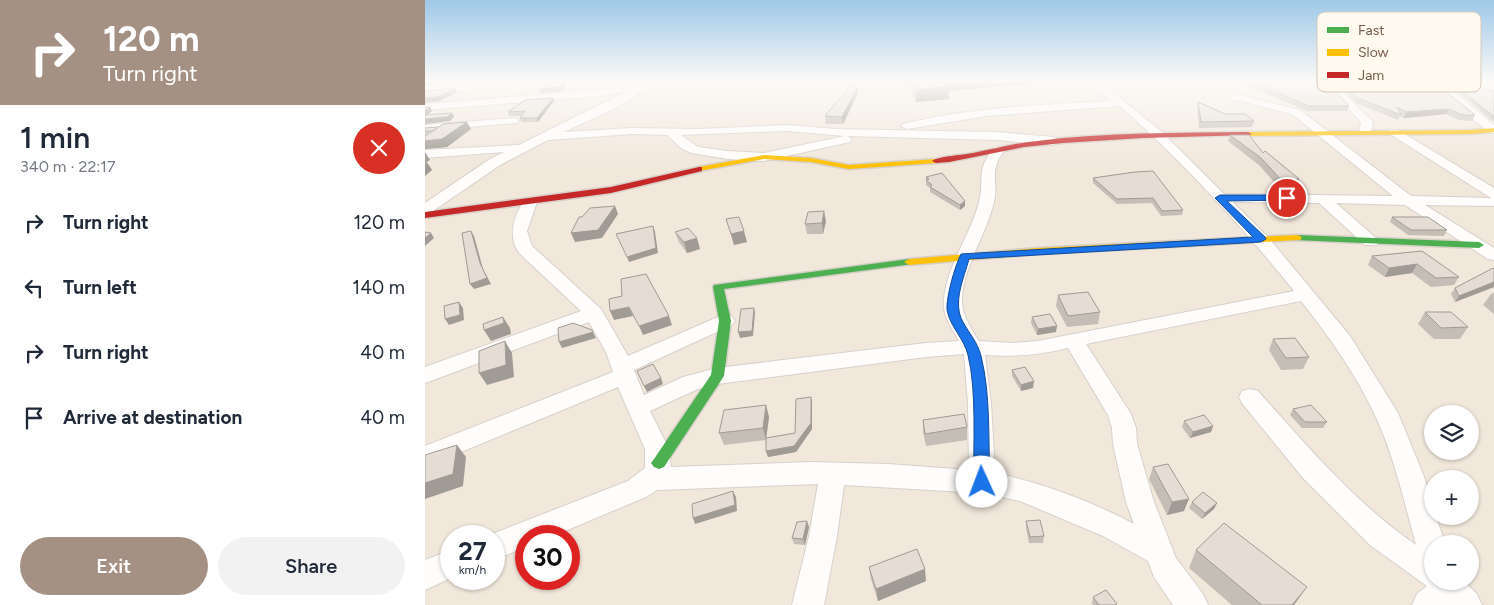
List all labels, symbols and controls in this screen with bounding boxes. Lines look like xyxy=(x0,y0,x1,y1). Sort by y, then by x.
legend xyxy=(1317,12,1481,92)
text: 120 m xyxy=(103,18,200,60)
icon: right xyxy=(20,20,85,85)
text: Fast xyxy=(1358,22,1384,39)
text: Slow xyxy=(1358,44,1389,61)
text: Turn right xyxy=(103,60,198,87)
text: Jam xyxy=(1358,67,1384,84)
text: 1 min xyxy=(20,119,90,156)
button: close xyxy=(353,122,405,174)
text: 340 m · 22:17 xyxy=(20,157,116,176)
pin xyxy=(1266,177,1308,219)
icon: arrive xyxy=(1273,184,1301,212)
icon: right xyxy=(20,209,48,237)
text: Turn right xyxy=(63,211,149,234)
text: 120 m xyxy=(353,211,405,234)
icon: left xyxy=(20,274,48,302)
text: Turn left xyxy=(63,276,137,299)
text: 140 m xyxy=(352,276,405,299)
icon: right xyxy=(20,339,48,367)
text: Turn right xyxy=(63,341,149,364)
text: 40 m xyxy=(360,341,405,364)
icon: arrive xyxy=(20,404,48,432)
map controls xyxy=(1424,405,1479,590)
button: layers xyxy=(1424,405,1479,460)
text: Arrive at destination xyxy=(63,406,242,429)
text: 40 m xyxy=(360,406,405,429)
position arrow xyxy=(955,455,1007,507)
button: + xyxy=(1424,470,1479,525)
speed limit sign: 30 xyxy=(515,525,580,590)
button: − xyxy=(1424,535,1479,590)
text: 27 xyxy=(458,536,487,566)
button: Exit xyxy=(20,537,208,595)
button: Share xyxy=(218,537,405,595)
text: km/h xyxy=(459,563,486,577)

